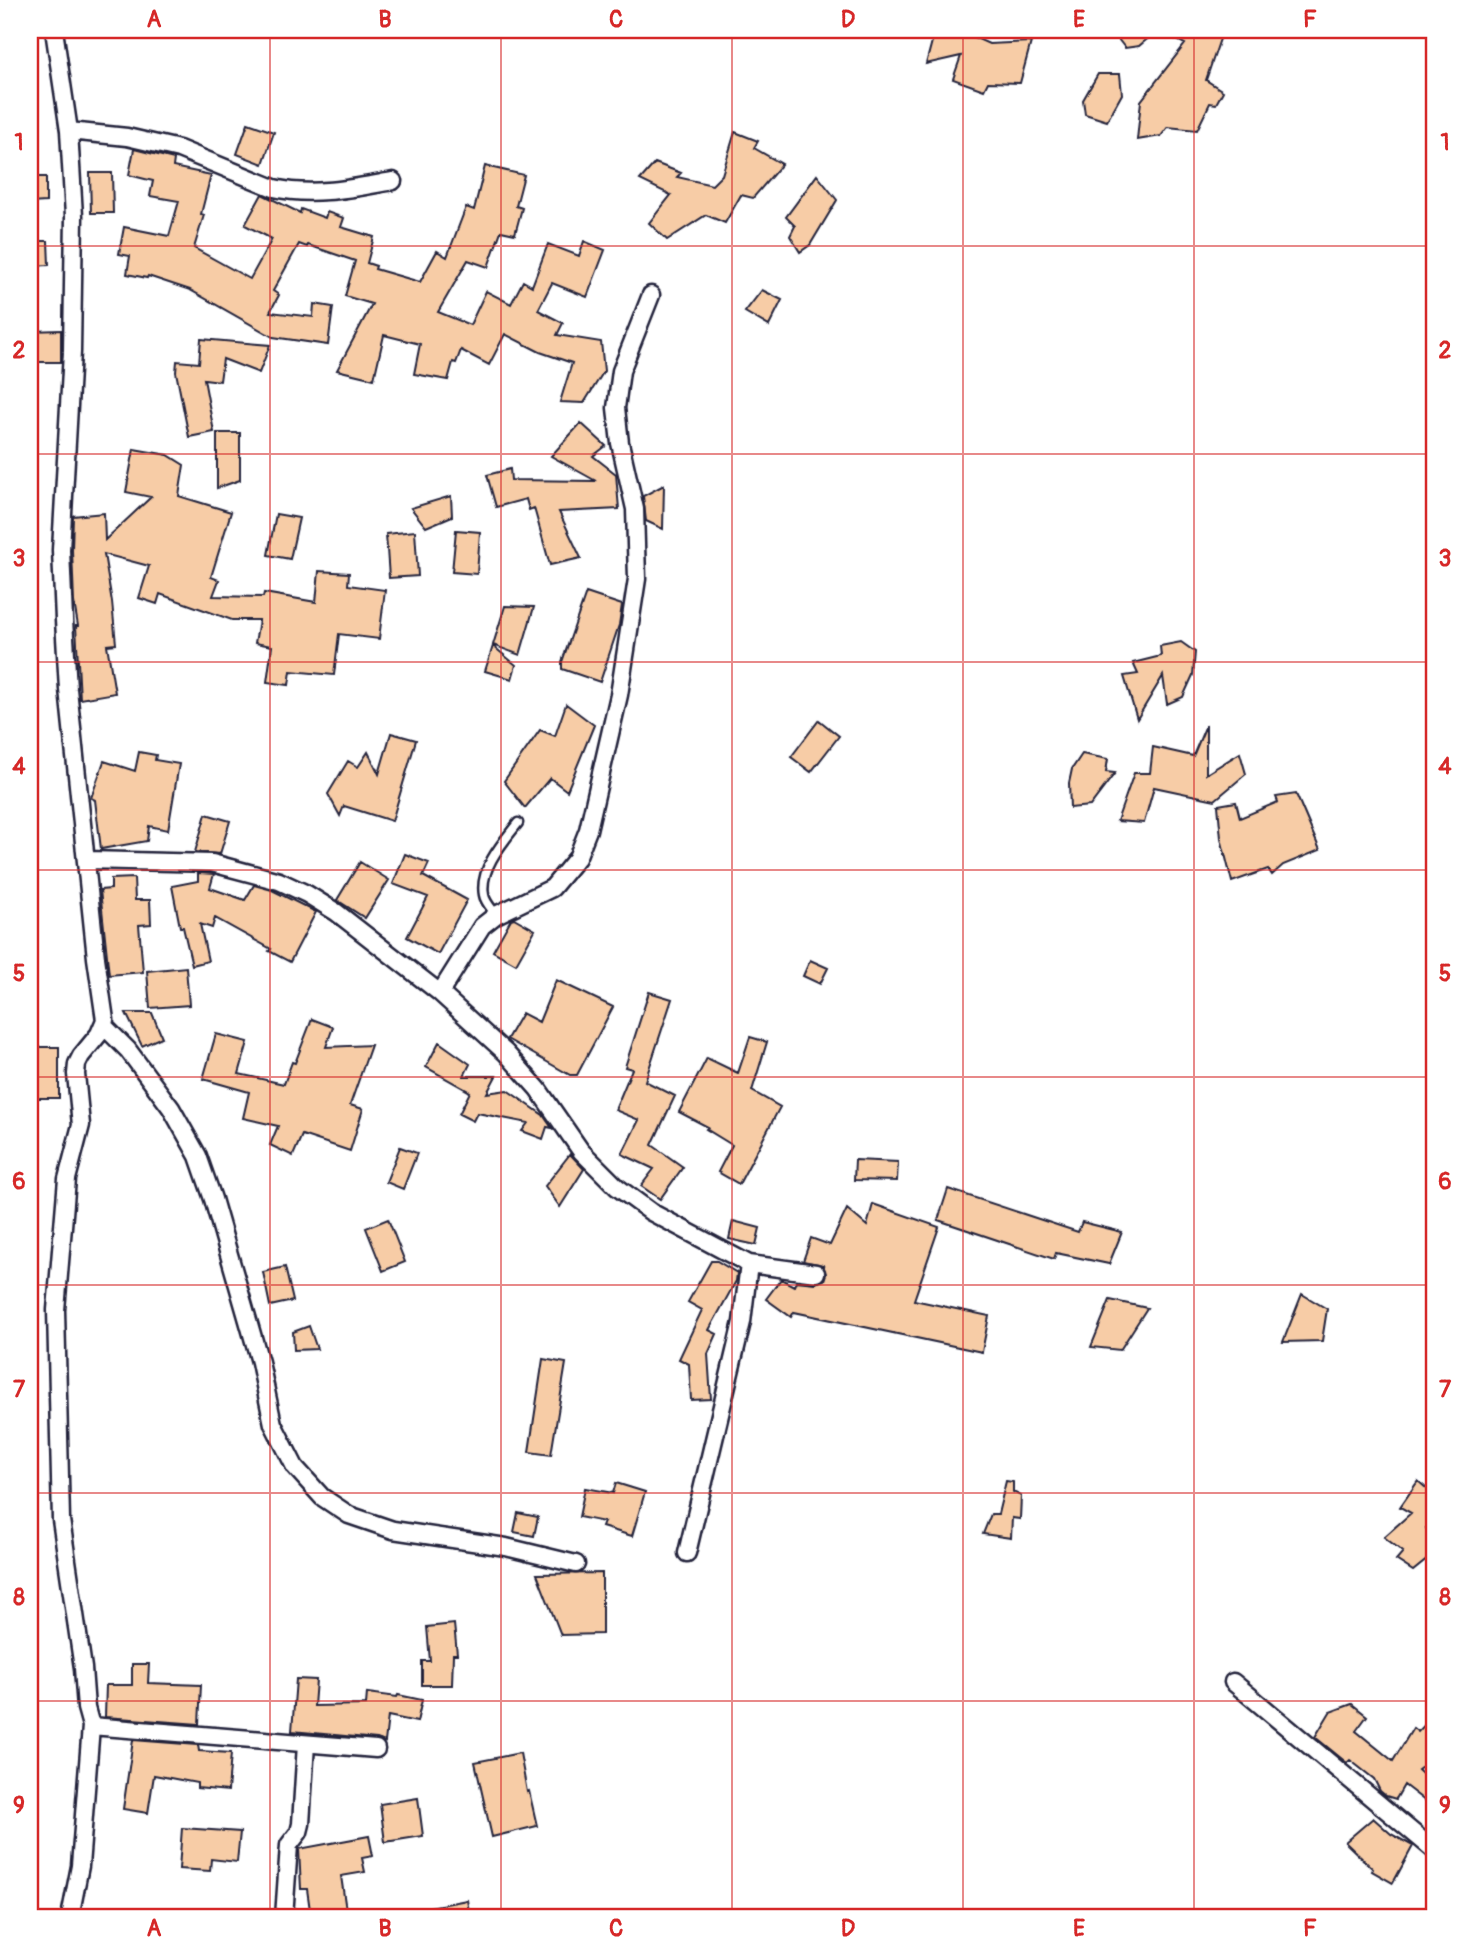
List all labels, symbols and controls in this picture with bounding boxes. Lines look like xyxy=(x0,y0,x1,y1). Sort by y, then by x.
text: A xyxy=(147,5,162,34)
text: B xyxy=(378,5,392,34)
text: C xyxy=(609,5,623,34)
text: D xyxy=(841,5,855,34)
text: E xyxy=(1073,5,1085,34)
text: F xyxy=(1303,5,1317,34)
text: 1 xyxy=(15,128,24,157)
text: 1 xyxy=(1441,128,1450,157)
text: 2 xyxy=(13,336,26,365)
text: 2 xyxy=(1439,336,1452,365)
text: 3 xyxy=(13,544,25,573)
text: 3 xyxy=(1439,544,1451,573)
text: 4 xyxy=(12,752,26,781)
text: 4 xyxy=(1438,752,1452,781)
text: 5 xyxy=(13,959,25,988)
text: 5 xyxy=(1439,959,1451,988)
text: 6 xyxy=(12,1167,26,1196)
text: 6 xyxy=(1438,1167,1452,1196)
text: 7 xyxy=(13,1375,26,1404)
text: 7 xyxy=(1439,1375,1452,1404)
text: 8 xyxy=(13,1583,25,1612)
text: 8 xyxy=(1439,1583,1451,1612)
text: 9 xyxy=(13,1791,25,1820)
text: 9 xyxy=(1439,1791,1451,1820)
text: A xyxy=(147,1914,162,1943)
text: B xyxy=(378,1914,392,1943)
text: C xyxy=(609,1914,623,1943)
text: D xyxy=(841,1914,855,1943)
text: E xyxy=(1073,1914,1085,1943)
text: F xyxy=(1303,1914,1317,1943)

